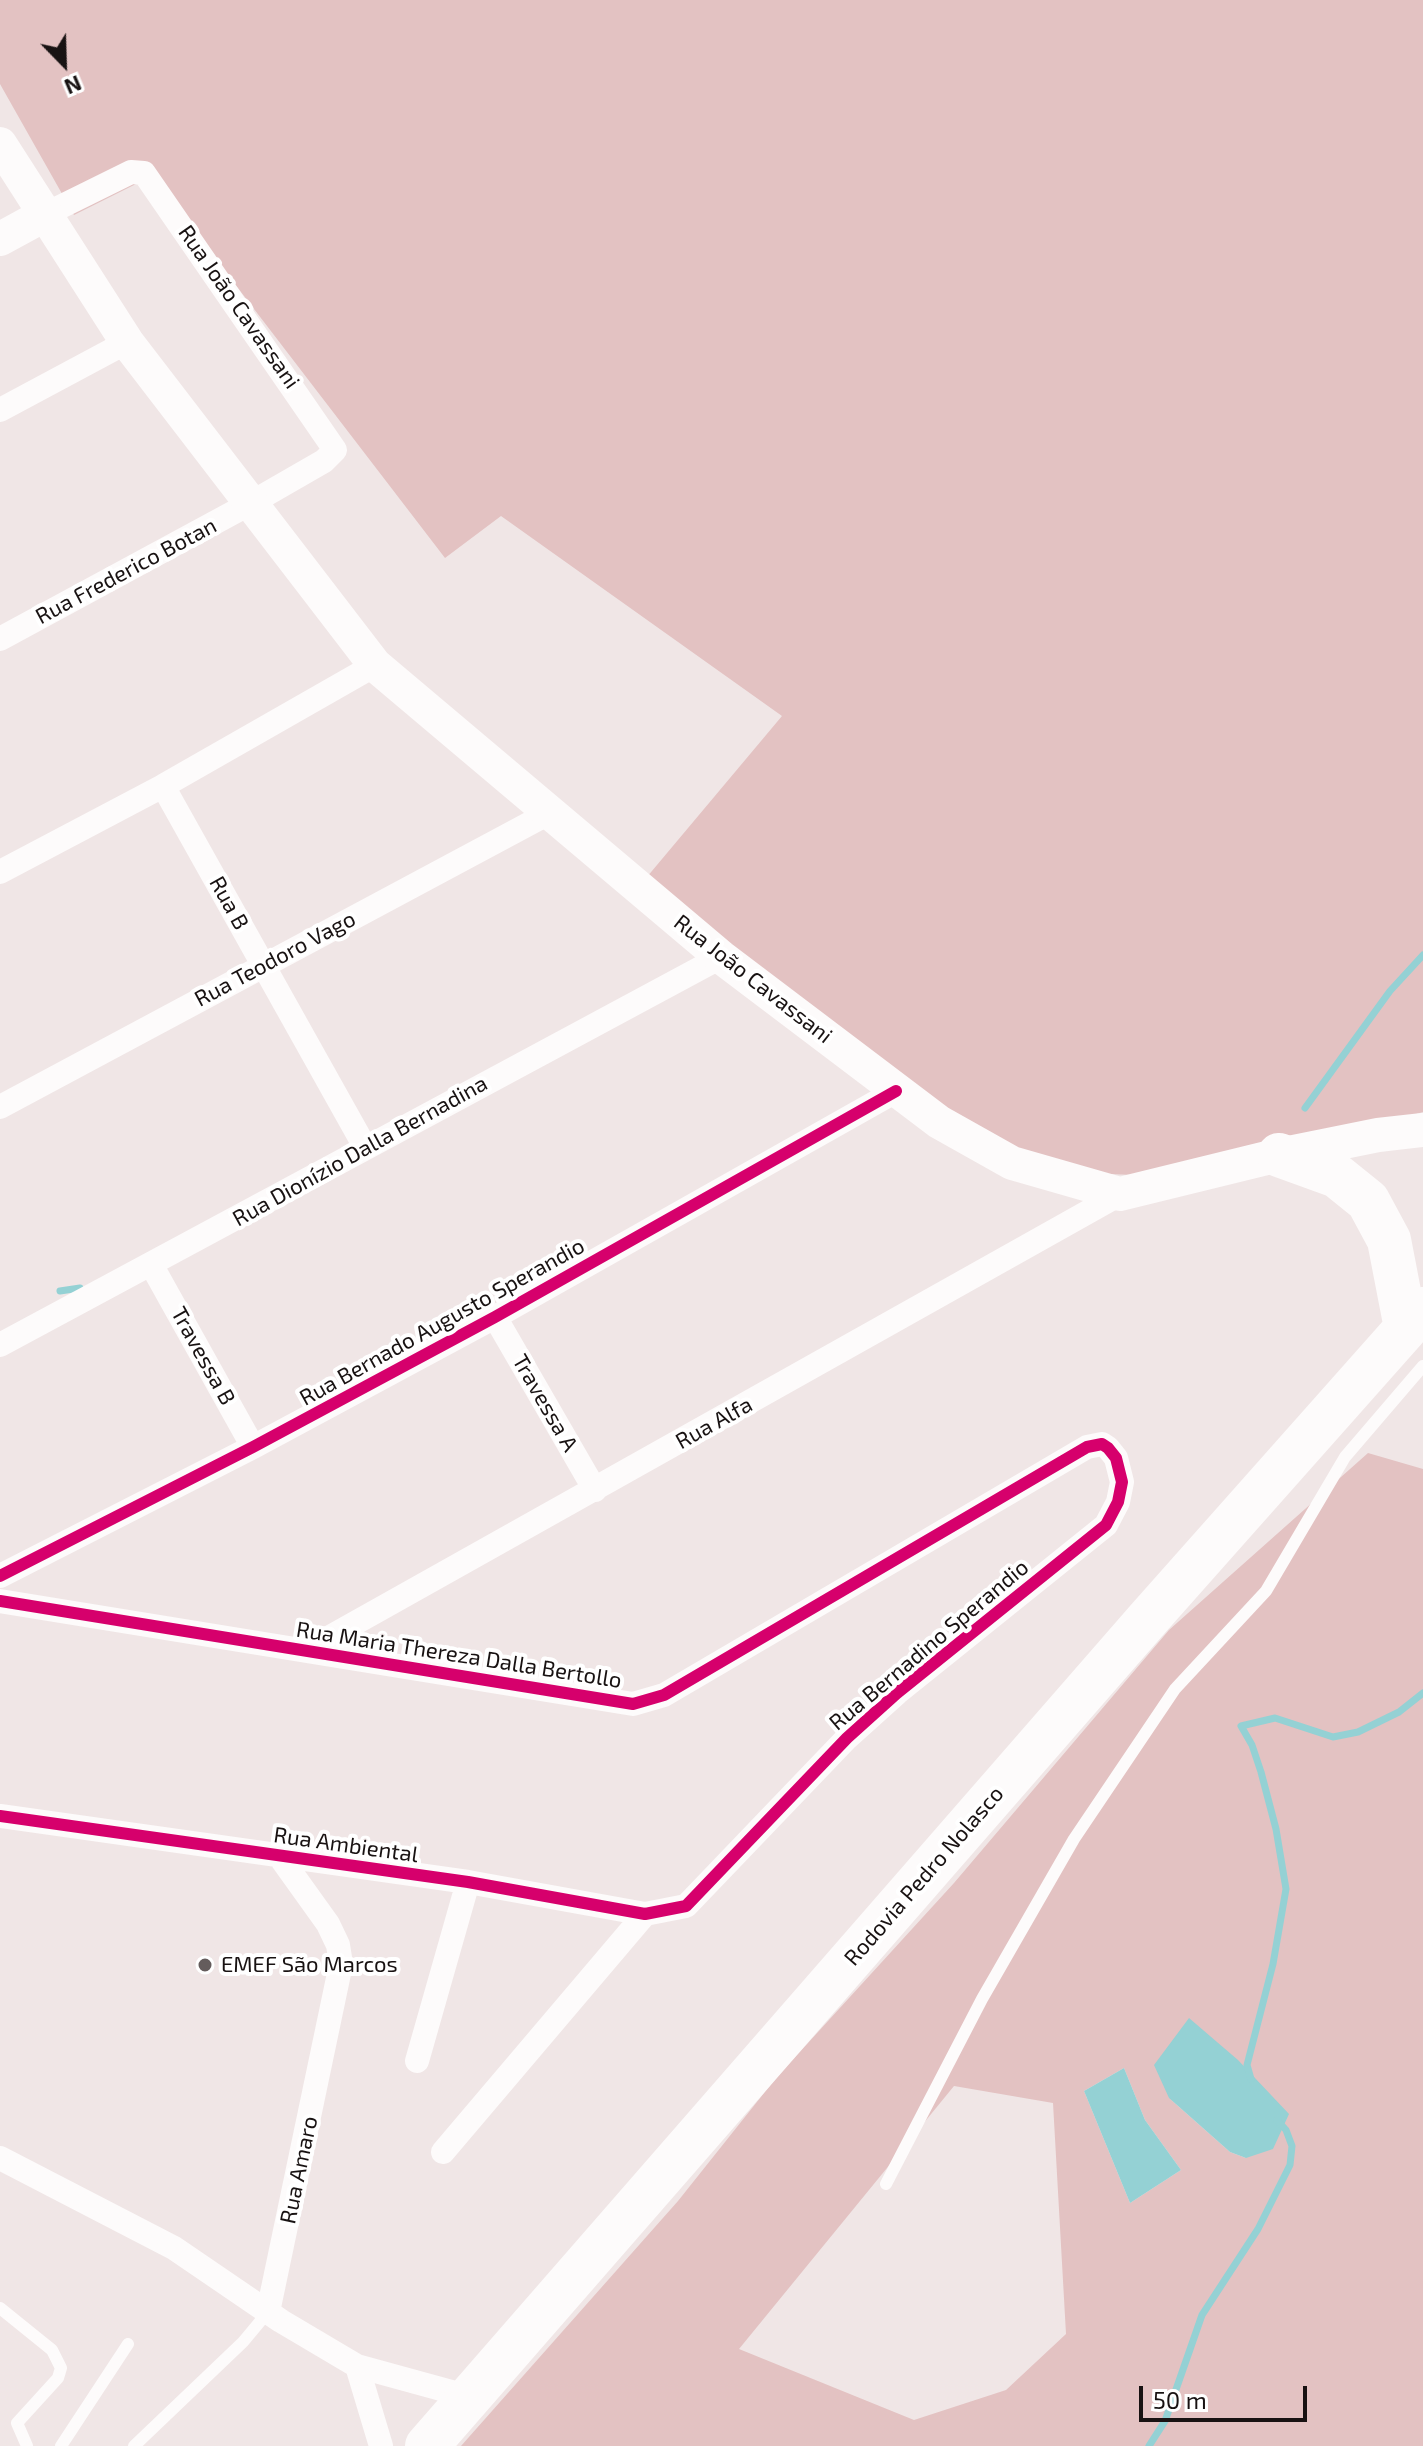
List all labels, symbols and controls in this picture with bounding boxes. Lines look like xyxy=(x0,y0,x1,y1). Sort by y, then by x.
north arrow xyxy=(24,24,104,104)
text: N xyxy=(61,71,86,101)
street label: Rua João Cavassani xyxy=(173,220,305,394)
street label: Rua Frederico Botan xyxy=(31,512,221,630)
street label: Rua B xyxy=(204,872,254,934)
street label: Rua Teodoro Vago xyxy=(190,905,360,1013)
street label: Rua João Cavassani xyxy=(669,909,837,1049)
street label: Rua Dionízio Dalla Bernadina xyxy=(228,1070,492,1232)
street label: Rua Bernado Augusto Sperandio xyxy=(295,1233,589,1411)
street label: Travessa B xyxy=(165,1302,241,1410)
street label: Travessa A xyxy=(507,1350,583,1456)
street label: Rua Alfa xyxy=(671,1391,757,1455)
street label: Rua Bernadino Sperandio xyxy=(824,1554,1034,1736)
street label: Rua Maria Thereza Dalla Bertollo xyxy=(294,1616,624,1694)
street label: Rodovia Pedro Nolasco xyxy=(839,1781,1009,1971)
street label: Rua Ambiental xyxy=(272,1822,420,1868)
place label: EMEF São Marcos xyxy=(221,1952,398,1978)
marker: EMEF São Marcos xyxy=(196,1956,214,1974)
street label: Rua Amaro xyxy=(275,2114,323,2226)
scale bar xyxy=(1143,2370,1311,2420)
text: 50 m xyxy=(1153,2385,1207,2414)

